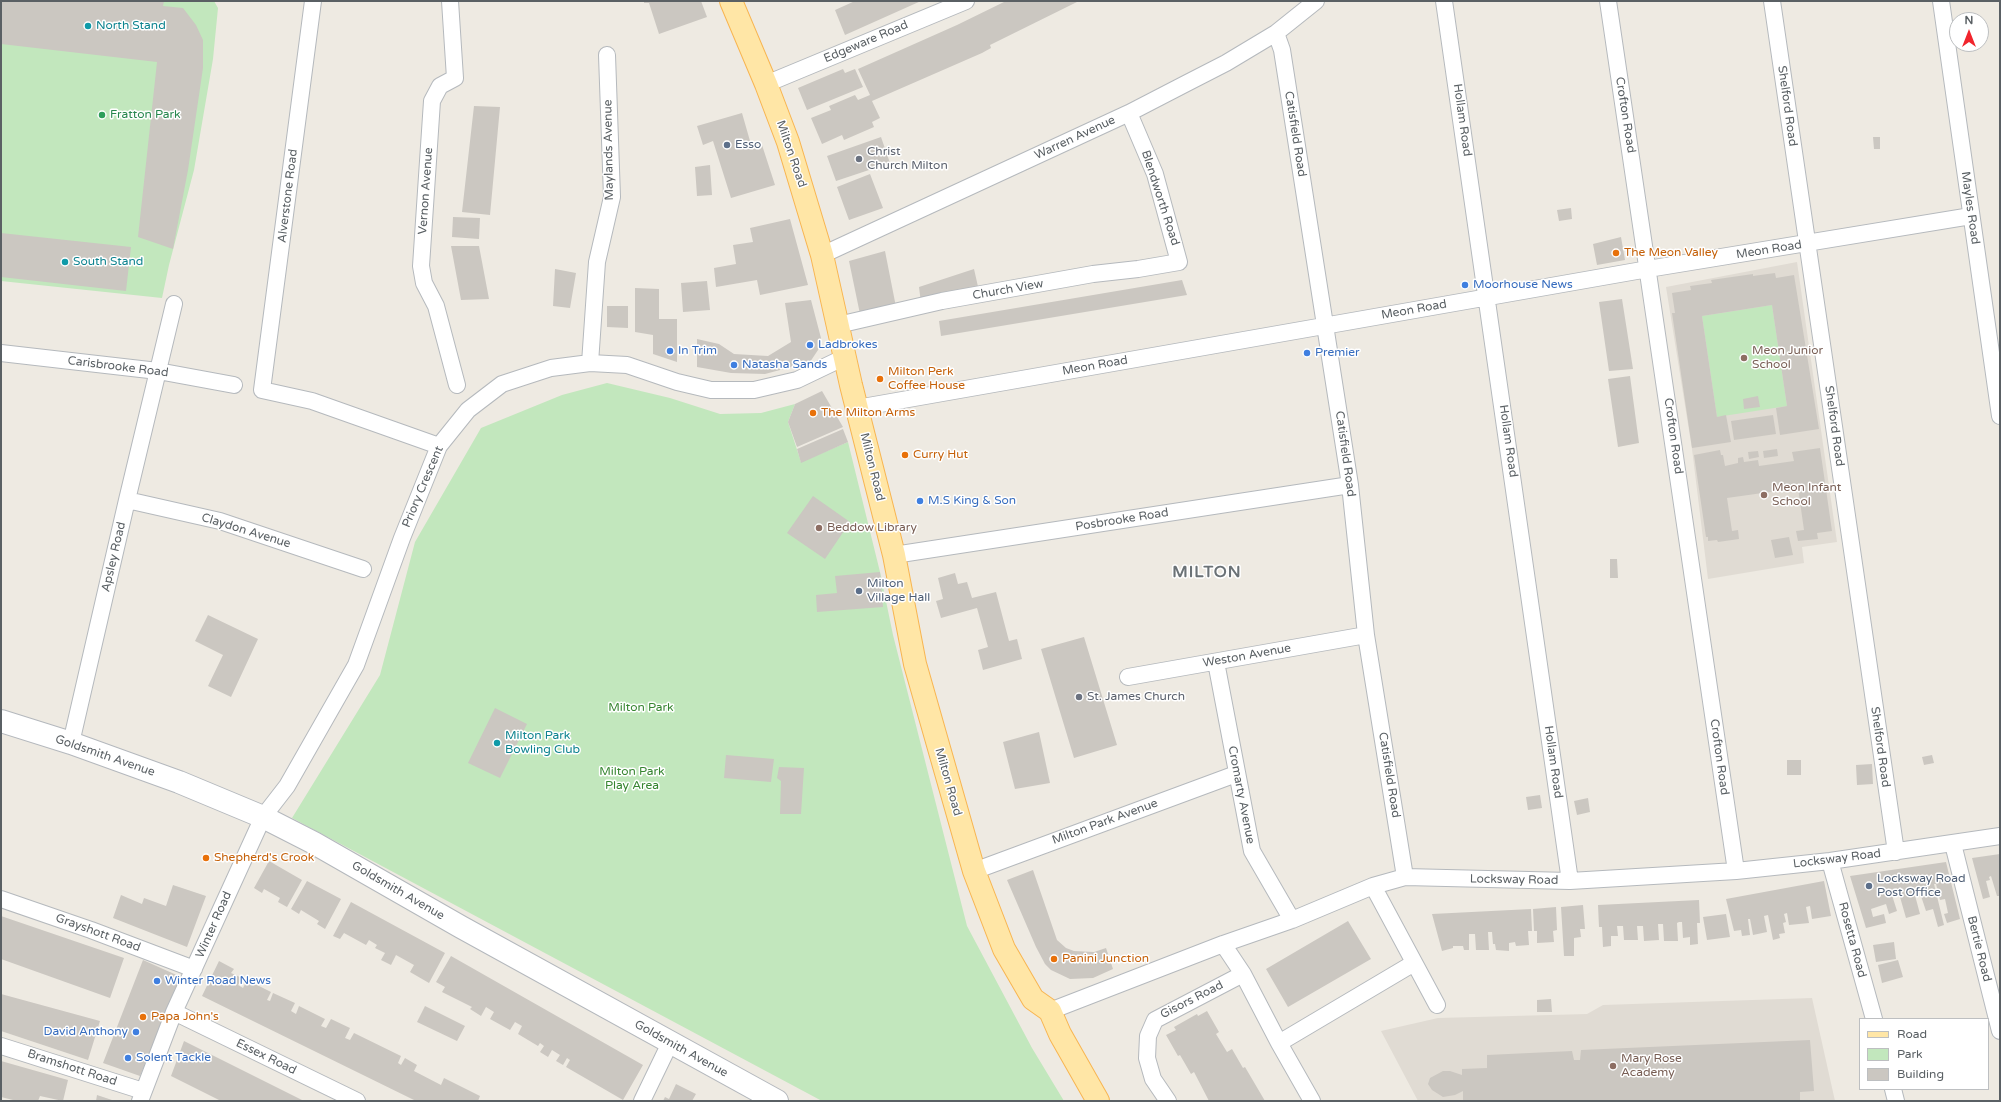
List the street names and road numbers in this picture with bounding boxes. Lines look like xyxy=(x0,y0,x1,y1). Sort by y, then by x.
street label: Edgeware Road xyxy=(822,18,910,66)
street label: Shelford Road xyxy=(1774,65,1800,147)
street label: Crofton Road xyxy=(1612,76,1638,154)
street label: Hollam Road xyxy=(1450,83,1474,157)
street label: Catisfield Road xyxy=(1281,90,1309,178)
street label: Maylands Avenue xyxy=(601,99,617,201)
street label: Warren Avenue xyxy=(1032,113,1118,163)
street label: Milton Road xyxy=(773,119,809,189)
street label: Vernon Avenue xyxy=(416,147,436,235)
street label: Alverstone Road xyxy=(275,148,301,244)
street label: Blendworth Road xyxy=(1138,149,1182,247)
street label: Mayles Road xyxy=(1958,171,1982,245)
street label: Meon Road xyxy=(1735,238,1803,262)
street label: Church View xyxy=(972,277,1044,303)
street label: Meon Road xyxy=(1380,297,1448,323)
street label: Meon Road xyxy=(1061,353,1129,379)
street label: Carisbrooke Road xyxy=(67,354,169,380)
street label: Shelford Road xyxy=(1821,385,1847,467)
street label: Crofton Road xyxy=(1661,397,1685,475)
street label: Hollam Road xyxy=(1496,404,1520,478)
street label: Catisfield Road xyxy=(1332,410,1358,498)
street label: Milton Road xyxy=(857,431,887,503)
street label: Priory Crescent xyxy=(399,444,447,530)
street label: Posbrooke Road xyxy=(1074,506,1170,534)
street label: Claydon Avenue xyxy=(200,511,292,551)
street label: Apsley Road xyxy=(99,520,129,594)
street label: Weston Avenue xyxy=(1202,641,1292,671)
street label: Shelford Road xyxy=(1867,706,1893,788)
street label: Crofton Road xyxy=(1707,718,1731,796)
street label: Hollam Road xyxy=(1541,725,1565,799)
street label: Catisfield Road xyxy=(1375,731,1403,819)
street label: Goldsmith Avenue xyxy=(53,732,157,780)
street label: Cromarty Avenue xyxy=(1224,745,1258,845)
street label: Milton Road xyxy=(931,746,965,818)
street label: Milton Park Avenue xyxy=(1050,796,1160,848)
street label: Locksway Road xyxy=(1792,846,1882,872)
street label: Goldsmith Avenue xyxy=(349,859,447,923)
street label: Locksway Road xyxy=(1470,872,1558,888)
street label: Winter Road xyxy=(193,889,235,961)
street label: Rosetta Road xyxy=(1835,901,1869,979)
street label: Grayshott Road xyxy=(53,911,143,955)
street label: Bertie Road xyxy=(1964,915,1994,983)
street label: Gisors Road xyxy=(1158,978,1226,1022)
street label: Goldsmith Avenue xyxy=(632,1017,730,1081)
street label: Essex Road xyxy=(233,1036,299,1078)
street label: Bramshott Road xyxy=(25,1047,119,1089)

